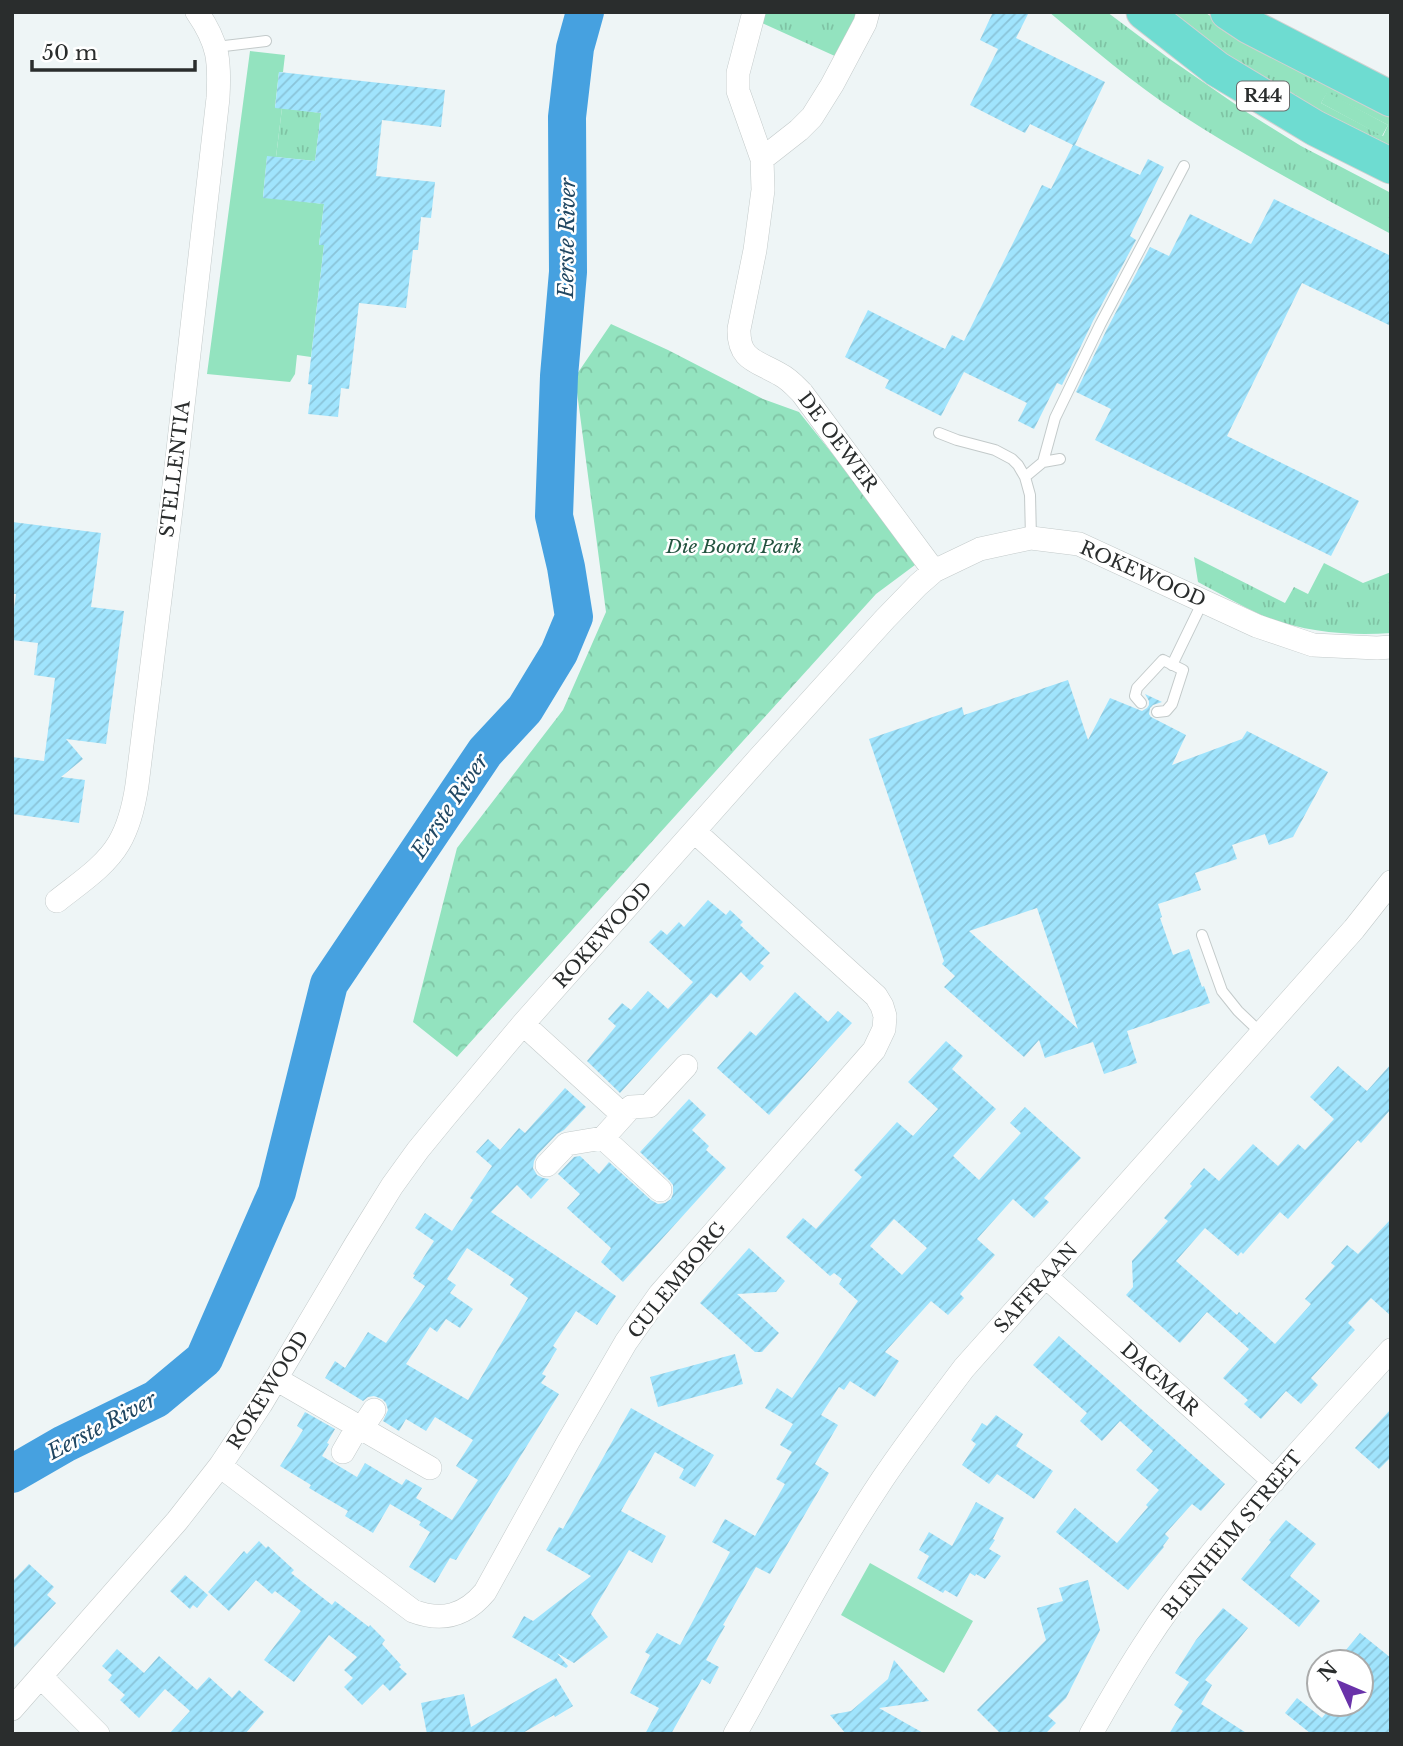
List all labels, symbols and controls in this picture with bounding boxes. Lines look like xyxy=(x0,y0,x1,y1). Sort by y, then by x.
scale bar xyxy=(32,28,194,72)
text: 50 m xyxy=(42,40,98,66)
road number: R44 xyxy=(1237,82,1289,110)
water label: Eerste River xyxy=(553,176,581,299)
street label: DE OEWER xyxy=(793,388,883,497)
street label: STELLENTIA xyxy=(155,399,195,539)
park label: Die Boord Park xyxy=(665,535,802,558)
street label: ROKEWOOD xyxy=(1077,536,1209,612)
water label: Eerste River xyxy=(405,748,495,864)
street label: ROKEWOOD xyxy=(549,877,657,993)
street label: CULEMBORG xyxy=(623,1217,731,1343)
street label: SAFFRAAN xyxy=(989,1238,1083,1338)
street label: ROKEWOOD xyxy=(222,1327,314,1453)
street label: DAGMAR xyxy=(1116,1338,1205,1421)
water label: Eerste River xyxy=(42,1386,162,1466)
street label: BLENHEIM STREET xyxy=(1157,1446,1307,1624)
north arrow xyxy=(1305,1648,1375,1718)
text: N xyxy=(1314,1657,1343,1686)

